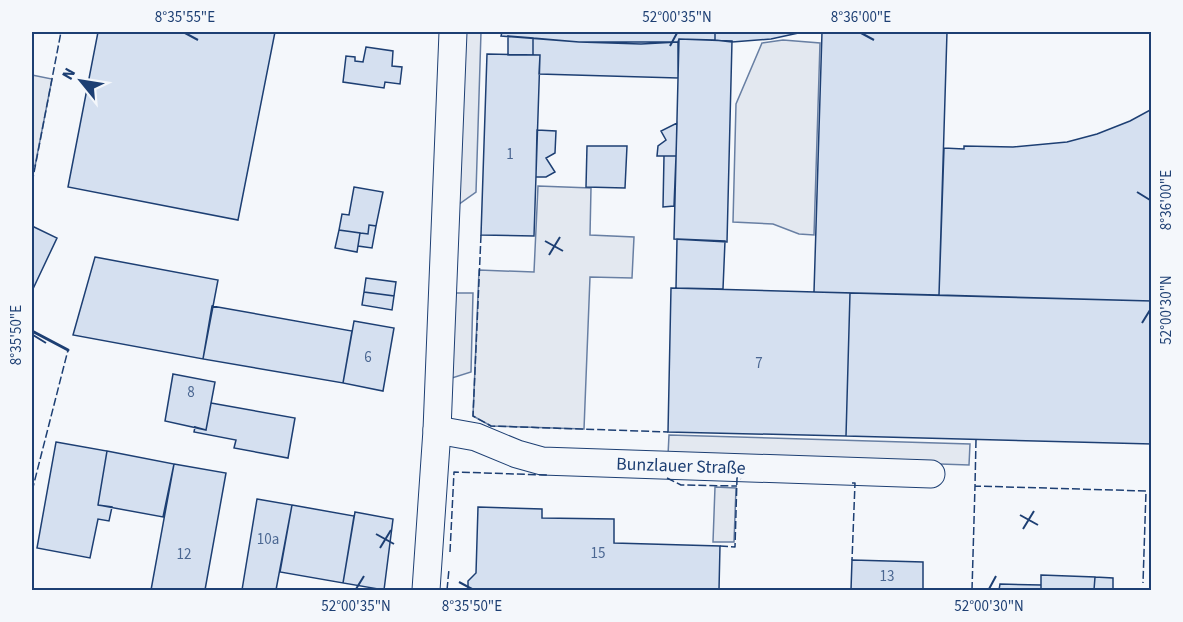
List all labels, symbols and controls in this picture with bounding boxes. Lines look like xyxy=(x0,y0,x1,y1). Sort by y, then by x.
text: 8°35'55"E xyxy=(155,7,215,28)
text: 52°00'35"N xyxy=(642,7,712,28)
text: 8°36'00"E xyxy=(831,7,891,28)
north arrow xyxy=(51,51,111,111)
text: N xyxy=(57,64,81,84)
house number: 1 xyxy=(506,144,514,165)
text: 8°36'00"E xyxy=(1156,170,1177,230)
text: 52°00'30"N xyxy=(1156,275,1177,345)
text: 8°35'50"E xyxy=(6,305,27,365)
house number: 6 xyxy=(364,347,372,368)
house number: 7 xyxy=(755,353,763,374)
house number: 8 xyxy=(187,382,195,403)
street label: Bunzlauer Straße xyxy=(616,451,746,480)
house number: 10a xyxy=(257,529,279,550)
house number: 15 xyxy=(591,543,605,564)
house number: 12 xyxy=(177,544,191,565)
house number: 13 xyxy=(880,566,894,587)
text: 52°00'35"N xyxy=(321,596,391,617)
text: 8°35'50"E xyxy=(442,596,502,617)
text: 52°00'30"N xyxy=(954,596,1024,617)

